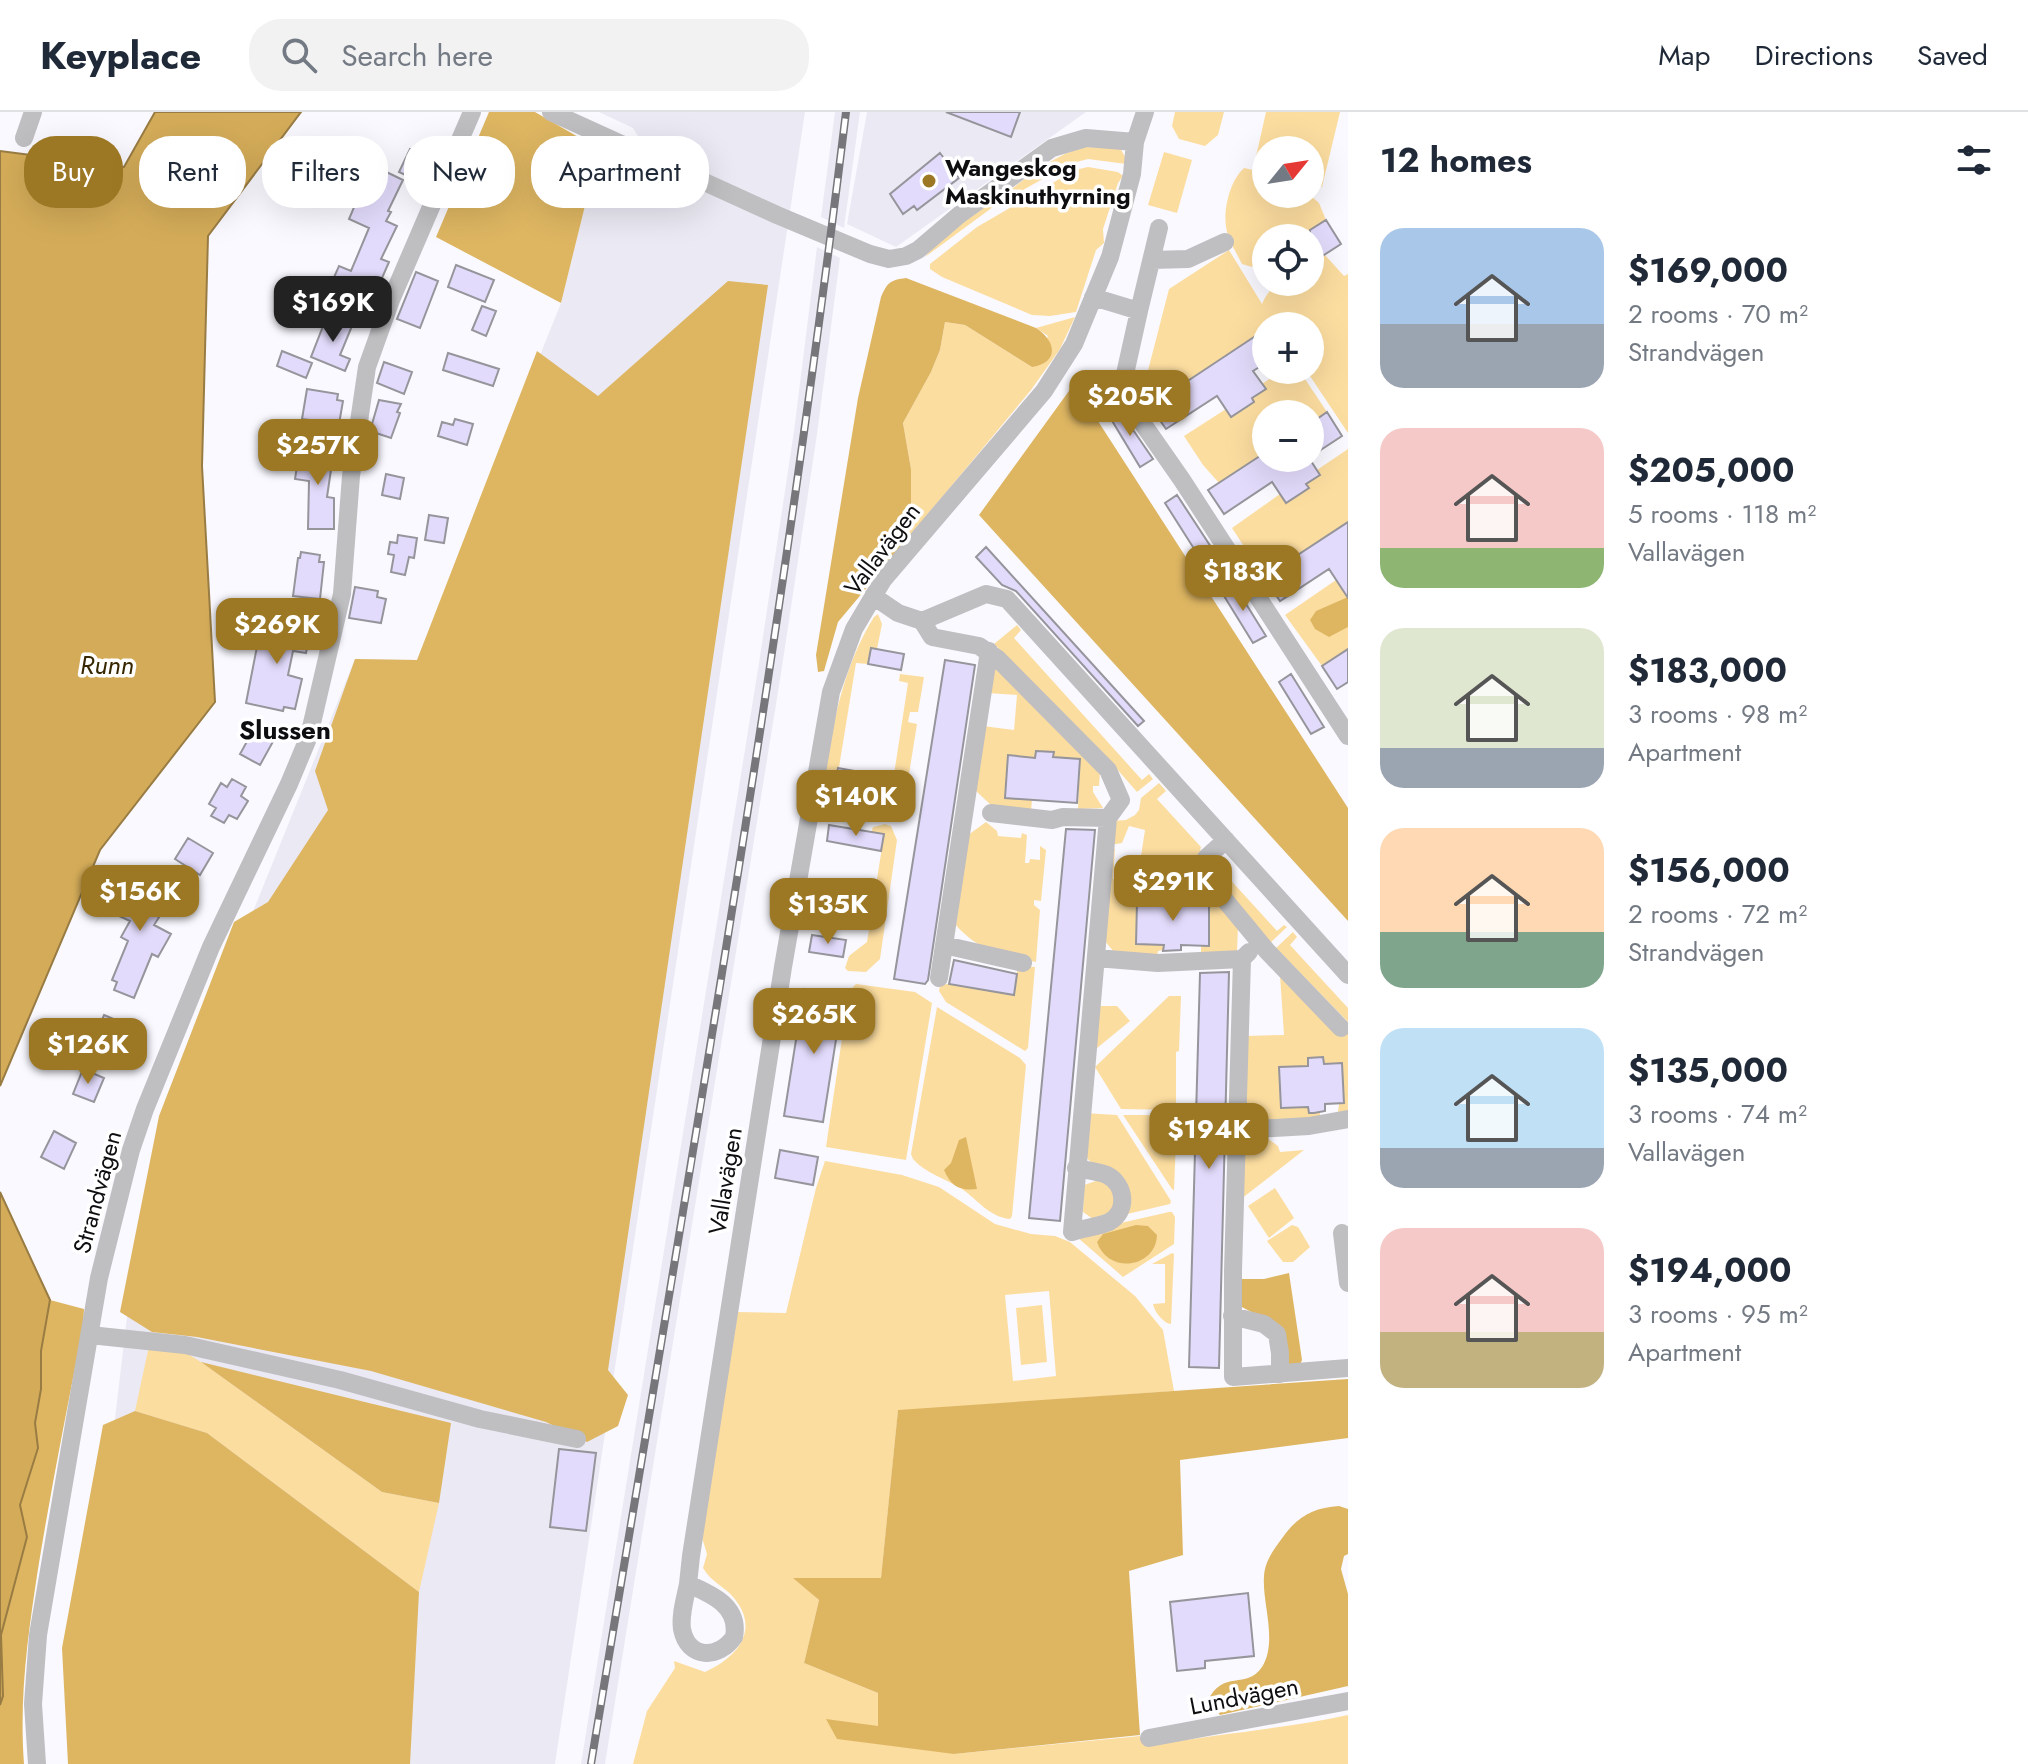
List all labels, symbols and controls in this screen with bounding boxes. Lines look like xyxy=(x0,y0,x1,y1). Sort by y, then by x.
search box xyxy=(249,19,809,91)
text: Keyplace xyxy=(40,28,201,83)
icon: search xyxy=(277,33,321,77)
text: Search here xyxy=(341,34,493,77)
text: Map xyxy=(1658,35,1710,76)
text: Directions xyxy=(1754,35,1873,76)
text: Saved xyxy=(1917,35,1988,76)
chip: Buy xyxy=(24,136,123,208)
chip: Rent xyxy=(139,136,246,208)
chip: Filters xyxy=(262,136,388,208)
chip: New xyxy=(404,136,515,208)
chip: Apartment xyxy=(531,136,709,208)
north arrow xyxy=(1252,136,1324,208)
map controls xyxy=(1252,136,1324,472)
text: 12 homes xyxy=(1380,136,1532,185)
icon: filters xyxy=(1952,138,1996,182)
place label: Wangeskog Maskinuthyrning xyxy=(945,150,1131,213)
marker: Wangeskog Maskinuthyrning xyxy=(920,172,938,190)
button: locate xyxy=(1252,224,1324,296)
text: $169,000 xyxy=(1628,246,1788,295)
icon: home xyxy=(1444,260,1540,356)
pin: $169K xyxy=(277,276,389,344)
text: $169K xyxy=(292,283,374,321)
text: 2 rooms · 70 m² xyxy=(1628,295,1808,333)
button: + xyxy=(1252,312,1324,384)
text: Strandvägen xyxy=(1628,333,1764,371)
pin: $205K xyxy=(1074,370,1186,438)
text: $205K xyxy=(1087,377,1173,415)
button: − xyxy=(1252,400,1324,472)
pin: $257K xyxy=(262,419,374,487)
text: $257K xyxy=(276,426,360,464)
text: $205,000 xyxy=(1628,446,1794,495)
icon: home xyxy=(1444,460,1540,556)
street label: Vallavägen xyxy=(835,495,929,603)
text: 5 rooms · 118 m² xyxy=(1628,495,1816,533)
text: Vallavägen xyxy=(1628,533,1745,571)
pin: $183K xyxy=(1187,545,1299,613)
text: $183K xyxy=(1203,552,1283,590)
pin: $269K xyxy=(221,598,333,666)
text: $269K xyxy=(234,605,320,643)
water label: Runn xyxy=(80,646,134,684)
text: $183,000 xyxy=(1628,646,1787,695)
icon: home xyxy=(1444,660,1540,756)
text: 3 rooms · 98 m² xyxy=(1628,695,1807,733)
district label: Slussen xyxy=(239,711,331,749)
text: Apartment xyxy=(1628,733,1741,771)
pin: $140K xyxy=(800,770,912,838)
text: $140K xyxy=(815,777,897,815)
text: $156,000 xyxy=(1628,846,1790,895)
pin: $291K xyxy=(1117,855,1229,923)
icon: home xyxy=(1444,860,1540,956)
text: $291K xyxy=(1132,862,1214,900)
pin: $156K xyxy=(84,865,196,933)
text: $156K xyxy=(99,872,181,910)
pin: $135K xyxy=(772,878,884,946)
text: $135K xyxy=(788,885,868,923)
text: 2 rooms · 72 m² xyxy=(1628,895,1807,933)
text: Strandvägen xyxy=(1628,933,1764,971)
pin: $265K xyxy=(758,988,870,1056)
text: $265K xyxy=(771,995,857,1033)
pin: $126K xyxy=(32,1018,144,1086)
text: $126K xyxy=(47,1025,129,1063)
text: $135,000 xyxy=(1628,1046,1788,1095)
icon: home xyxy=(1444,1060,1540,1156)
text: 3 rooms · 74 m² xyxy=(1628,1095,1807,1133)
pin: $194K xyxy=(1153,1103,1265,1171)
text: $194K xyxy=(1167,1110,1251,1148)
street label: Vallavägen xyxy=(699,1125,751,1237)
street label: Strandvägen xyxy=(64,1127,130,1257)
text: Vallavägen xyxy=(1628,1133,1745,1171)
text: $194,000 xyxy=(1628,1246,1791,1295)
icon: home xyxy=(1444,1260,1540,1356)
text: 3 rooms · 95 m² xyxy=(1628,1295,1808,1333)
text: Apartment xyxy=(1628,1333,1741,1371)
street label: Lundvägen xyxy=(1187,1668,1301,1724)

